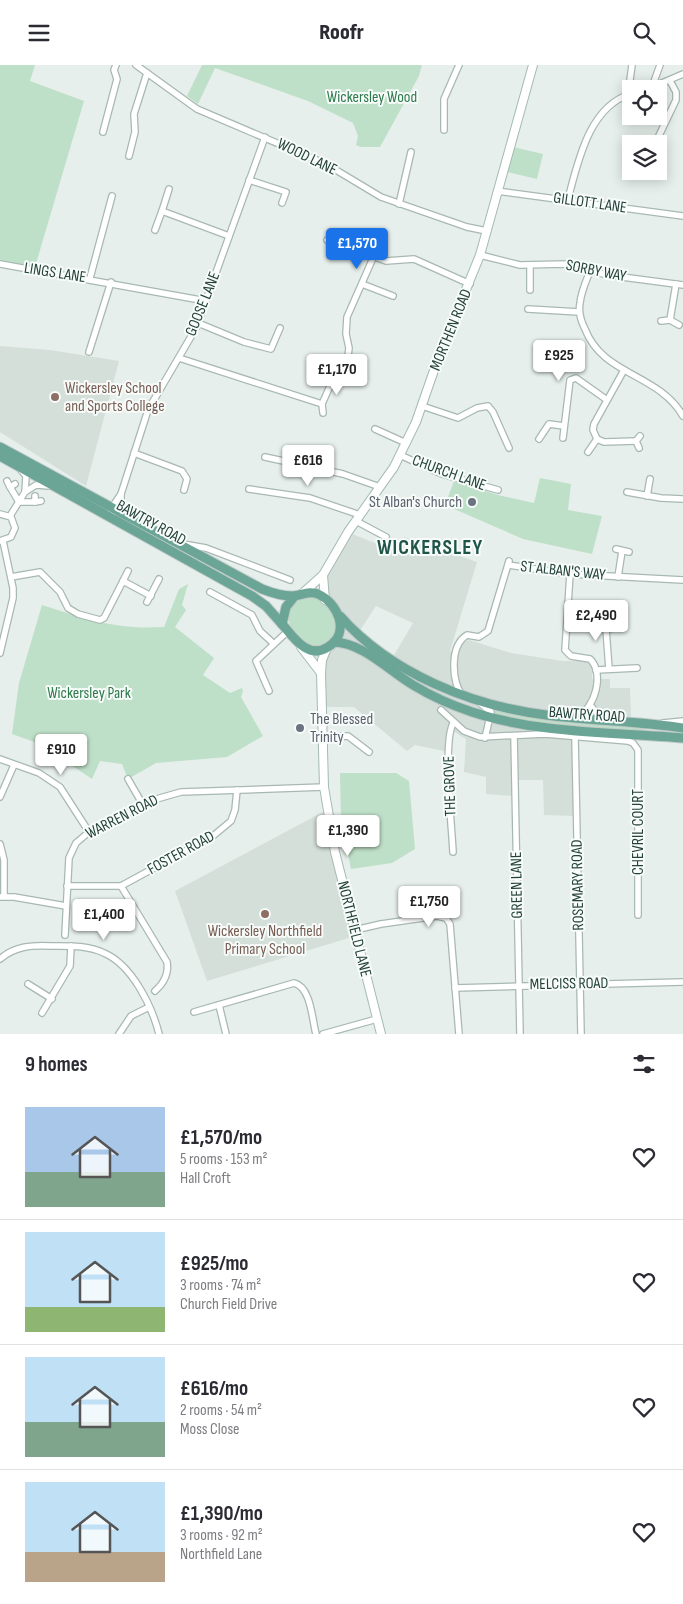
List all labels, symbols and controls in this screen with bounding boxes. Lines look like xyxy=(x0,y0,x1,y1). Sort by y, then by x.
icon: menu xyxy=(25,19,53,47)
text: Roofr xyxy=(319,19,364,46)
icon: search xyxy=(630,19,658,47)
map controls xyxy=(622,80,667,180)
button: locate xyxy=(622,80,667,125)
park label: Wickersley Wood xyxy=(327,88,417,107)
street label: WOOD LANE xyxy=(274,134,340,180)
button: layers xyxy=(622,135,667,180)
street label: GILLOTT LANE xyxy=(552,188,628,218)
pin: £1,570 xyxy=(316,227,398,270)
text: £1,570 xyxy=(337,234,377,253)
street label: SORBY WAY xyxy=(564,256,628,286)
street label: LINGS LANE xyxy=(23,259,87,287)
street label: GOOSE LANE xyxy=(182,269,224,339)
street label: MORTHEN ROAD xyxy=(426,286,476,374)
pin: £925 xyxy=(529,339,589,382)
text: £925 xyxy=(544,346,574,365)
pin: £1,170 xyxy=(296,353,378,396)
text: £1,170 xyxy=(317,360,357,379)
place label: Wickersley School and Sports College xyxy=(65,379,165,416)
marker: Wickersley School and Sports College xyxy=(49,391,61,403)
pin: £616 xyxy=(278,445,338,487)
text: £616 xyxy=(293,451,323,470)
street label: CHURCH LANE xyxy=(409,451,489,495)
place label: St Alban's Church xyxy=(369,493,462,512)
street label: BAWTRY ROAD xyxy=(113,496,189,550)
marker: St Alban's Church xyxy=(466,496,478,508)
district label: WICKERSLEY xyxy=(377,535,483,560)
street label: ST ALBAN'S WAY xyxy=(520,557,607,585)
pin: £2,490 xyxy=(555,599,637,642)
text: £2,490 xyxy=(575,606,617,625)
park label: Wickersley Park xyxy=(47,684,131,703)
street label: BAWTRY ROAD xyxy=(548,703,626,727)
place label: The Blessed Trinity xyxy=(310,710,373,747)
marker: The Blessed Trinity xyxy=(294,722,306,734)
pin: £910 xyxy=(31,733,91,776)
text: £910 xyxy=(46,740,76,759)
street label: THE GROVE xyxy=(439,755,461,817)
street label: CHEVRIL COURT xyxy=(629,789,648,875)
street label: WARREN ROAD xyxy=(83,791,162,843)
pin: £1,390 xyxy=(307,815,389,857)
text: £1,390 xyxy=(328,821,368,840)
street label: FOSTER ROAD xyxy=(144,827,218,879)
street label: ROSEMARY ROAD xyxy=(568,839,588,931)
street label: GREEN LANE xyxy=(507,851,527,919)
street label: NORTHFIELD LANE xyxy=(333,879,375,979)
pin: £1,750 xyxy=(388,885,470,928)
text: £1,750 xyxy=(409,892,449,911)
pin: £1,400 xyxy=(63,899,145,941)
text: £1,400 xyxy=(83,905,125,924)
marker: Wickersley Northfield Primary School xyxy=(259,908,271,920)
place label: Wickersley Northfield Primary School xyxy=(208,922,322,959)
street label: MELCISS ROAD xyxy=(530,974,609,994)
icon: filters xyxy=(630,1050,658,1078)
text: 9 homes xyxy=(25,1052,88,1077)
text: £1,570/mo xyxy=(180,1125,262,1150)
icon: home xyxy=(65,1127,125,1187)
icon: heart xyxy=(630,1143,658,1171)
text: 5 rooms · 153 m² xyxy=(180,1150,267,1169)
text: Hall Croft xyxy=(180,1169,231,1188)
text: £925/mo xyxy=(180,1251,249,1276)
icon: home xyxy=(65,1252,125,1312)
icon: heart xyxy=(630,1268,658,1296)
text: 3 rooms · 74 m² xyxy=(180,1276,261,1295)
text: Church Field Drive xyxy=(180,1295,277,1314)
text: £616/mo xyxy=(180,1376,248,1401)
icon: home xyxy=(65,1377,125,1437)
icon: heart xyxy=(630,1393,658,1421)
text: 2 rooms · 54 m² xyxy=(180,1401,262,1420)
text: Moss Close xyxy=(180,1420,240,1439)
text: £1,390/mo xyxy=(180,1501,263,1526)
icon: home xyxy=(65,1502,125,1562)
icon: heart xyxy=(630,1518,658,1546)
text: 3 rooms · 92 m² xyxy=(180,1526,263,1545)
text: Northfield Lane xyxy=(180,1545,262,1564)

